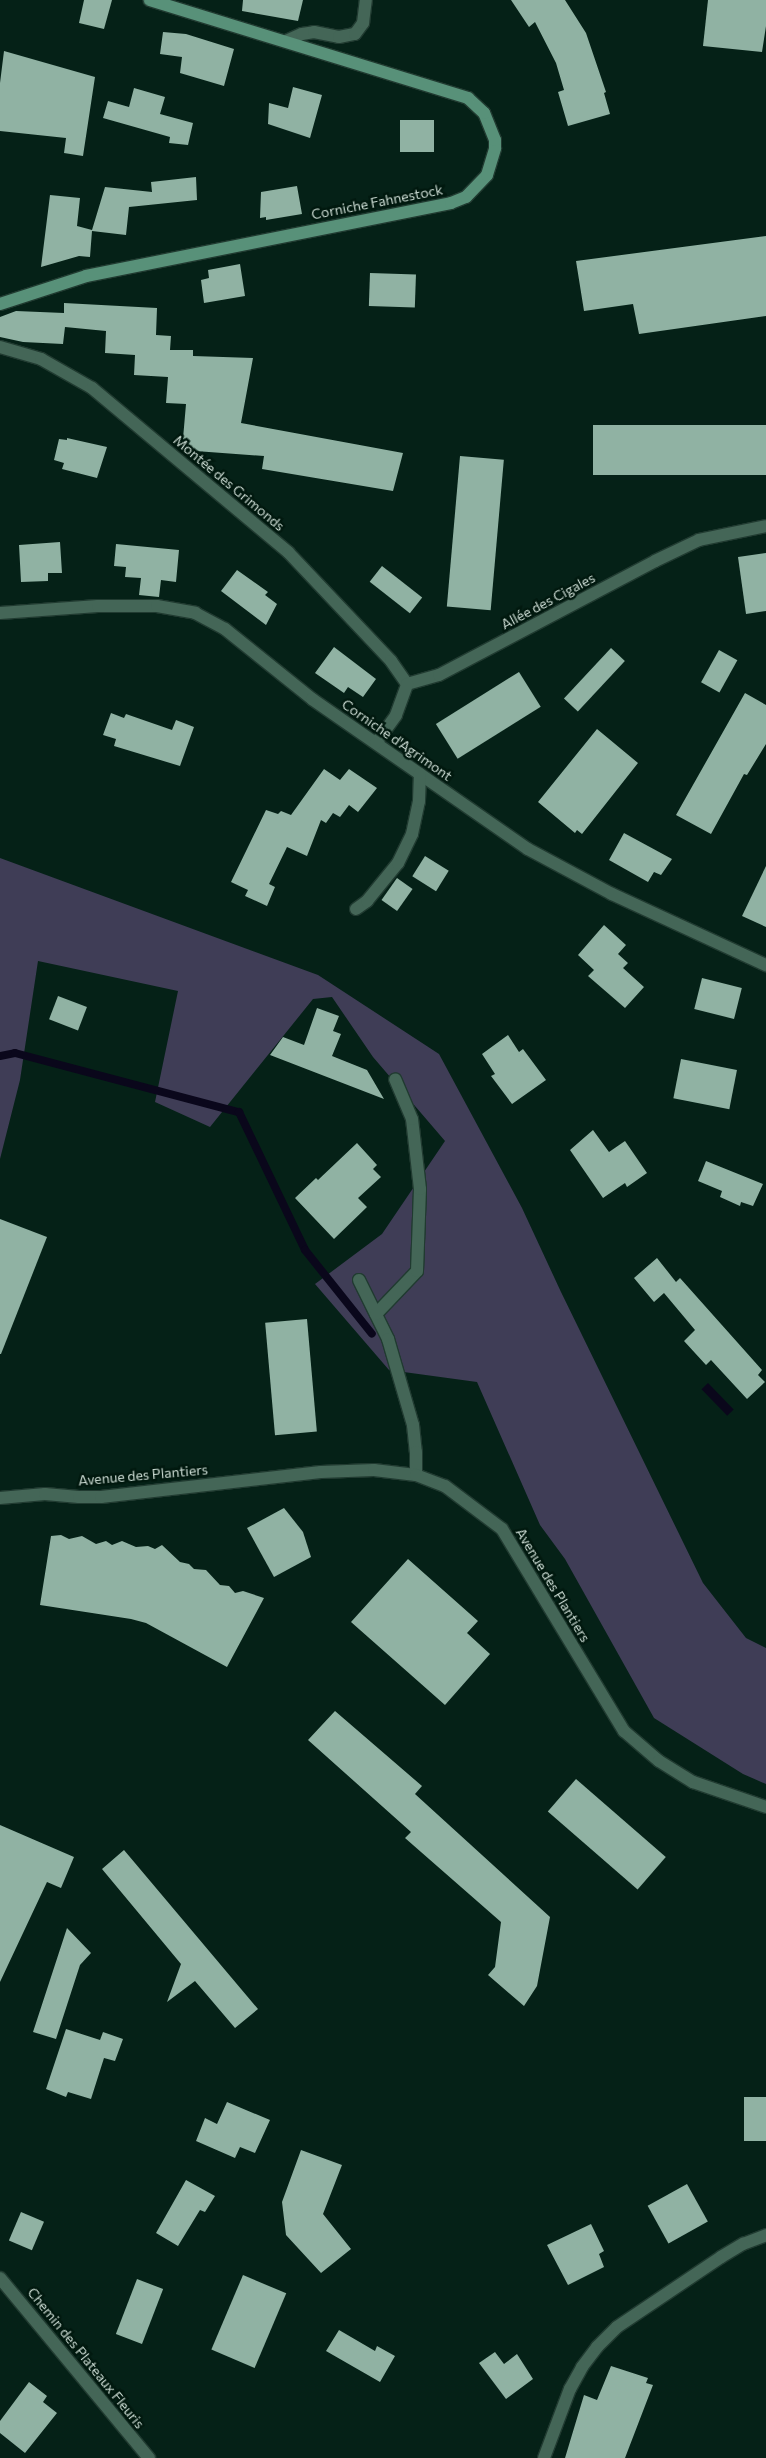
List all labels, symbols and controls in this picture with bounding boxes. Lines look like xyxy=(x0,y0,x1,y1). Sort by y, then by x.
street label: Corniche Fahnestock xyxy=(310,181,444,223)
street label: Montée des Grimonds xyxy=(170,432,288,534)
street label: Allée des Cigales xyxy=(498,569,598,633)
street label: Corniche d'Agrimont xyxy=(339,696,455,784)
street label: Avenue des Plantiers xyxy=(78,1461,208,1489)
street label: Avenue des Plantiers xyxy=(512,1525,594,1645)
street label: Chemin des Plateaux Fleuris xyxy=(24,2284,148,2432)

